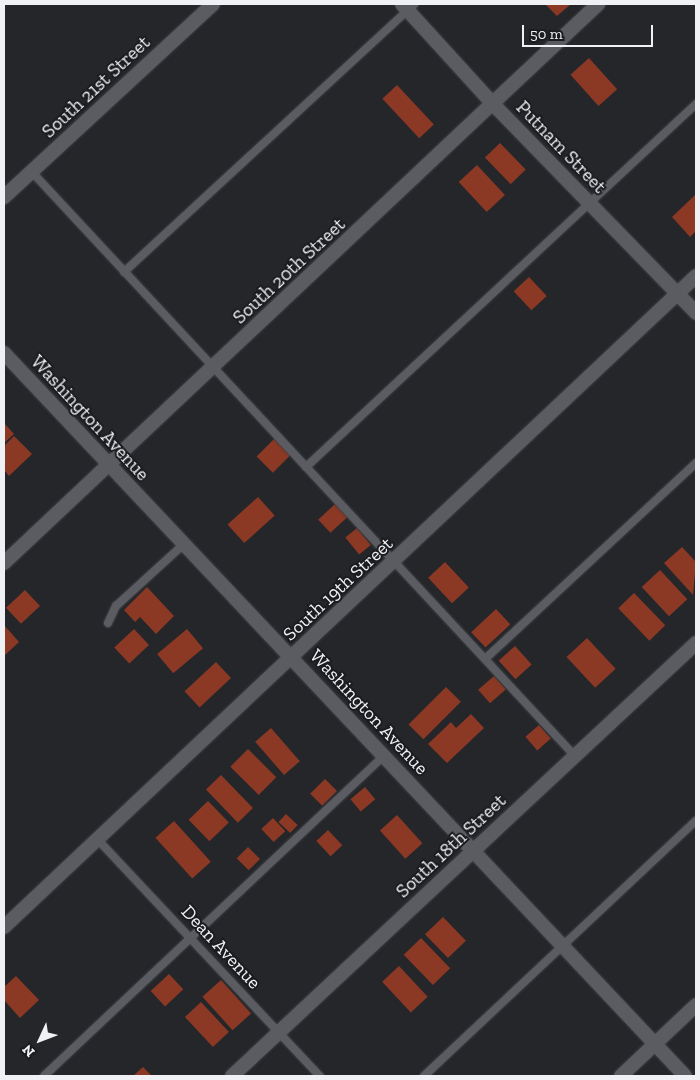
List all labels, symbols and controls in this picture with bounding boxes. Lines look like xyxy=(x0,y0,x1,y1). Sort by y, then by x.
scale bar xyxy=(525,15,656,47)
text: 50 m xyxy=(530,25,563,43)
street label: South 21st Street xyxy=(37,31,155,143)
street label: Putnam Street xyxy=(511,96,611,198)
street label: South 20th Street xyxy=(228,213,350,329)
street label: Washington Avenue xyxy=(26,350,154,486)
street label: South 19th Street xyxy=(278,532,398,646)
street label: Washington Avenue xyxy=(305,644,433,780)
street label: South 18th Street xyxy=(391,789,511,903)
street label: Dean Avenue xyxy=(176,900,266,994)
north arrow xyxy=(15,1015,65,1065)
text: N xyxy=(19,1041,39,1060)

